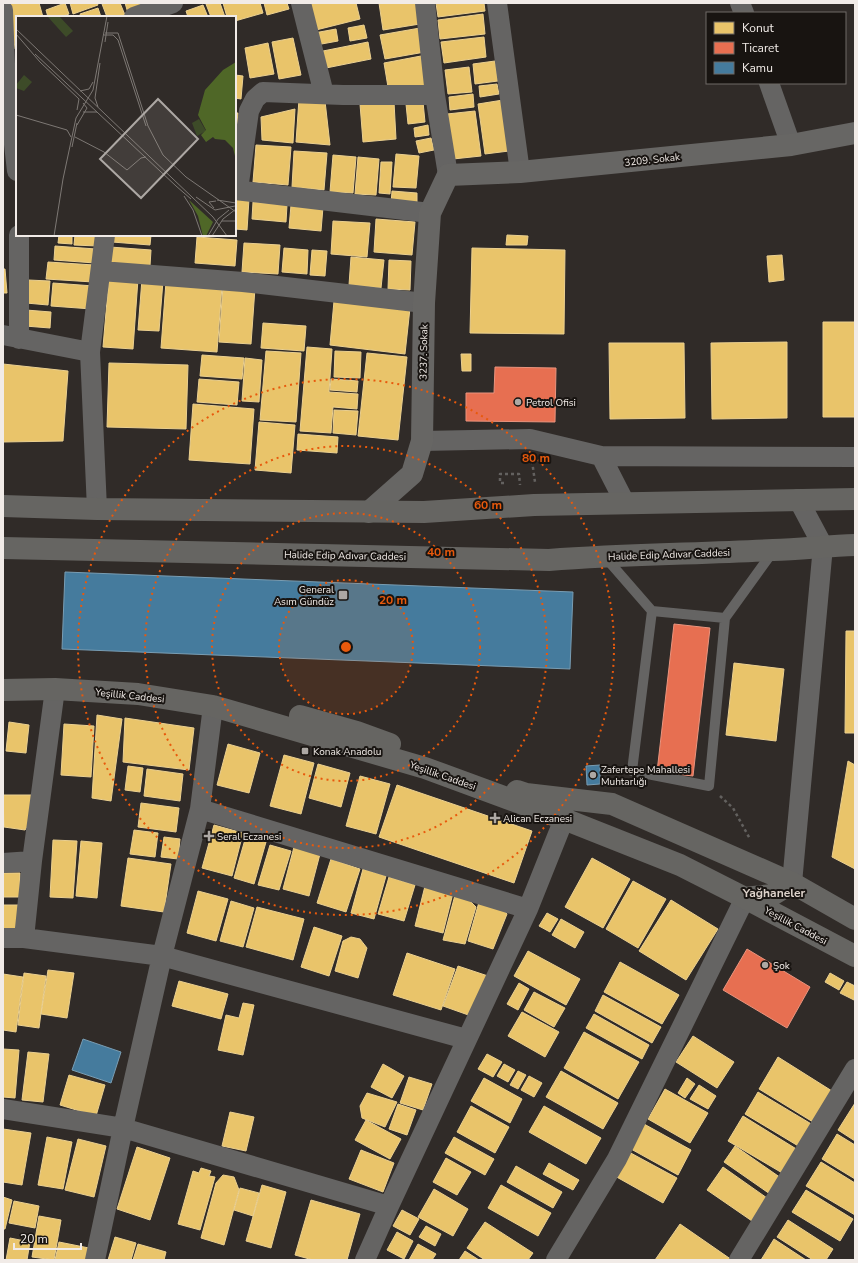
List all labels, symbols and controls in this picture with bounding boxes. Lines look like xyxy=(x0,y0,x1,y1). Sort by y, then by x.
legend xyxy=(706,12,846,84)
inset map xyxy=(16,16,236,236)
text: Konut xyxy=(742,20,775,36)
text: Ticaret xyxy=(742,40,779,56)
text: Kamu xyxy=(742,60,773,76)
street label: 3209. Sokak xyxy=(624,150,682,170)
street label: 3237. Sokak xyxy=(417,323,432,380)
place label: Petrol Ofisi xyxy=(526,396,576,410)
marker: Petrol Ofisi xyxy=(513,397,523,407)
text: 80 m xyxy=(522,450,550,466)
text: 60 m xyxy=(474,497,502,513)
text: 40 m xyxy=(427,544,455,560)
street label: Halide Edip Adıvar Caddesi xyxy=(608,546,730,564)
street label: Halide Edip Adıvar Caddesi xyxy=(284,548,406,564)
place label: General Asım Gündüz xyxy=(274,583,334,609)
marker: General Asım Gündüz xyxy=(337,589,349,601)
text: 20 m xyxy=(379,592,407,608)
centre of rings xyxy=(339,640,353,654)
street label: Yeşillik Caddesi xyxy=(94,685,165,707)
place label: Konak Anadolu xyxy=(313,745,381,759)
marker: Konak Anadolu xyxy=(300,746,310,756)
street label: Yeşillik Caddesi xyxy=(407,758,478,794)
place label: Zafertepe Mahallesi Muhtarlığı xyxy=(601,763,690,789)
marker: Zafertepe Mahallesi Muhtarlığı xyxy=(588,770,598,780)
place label: Alican Eczanesi xyxy=(503,812,572,826)
marker: Alican Eczanesi xyxy=(490,813,500,823)
place label: Seral Eczanesi xyxy=(217,830,281,844)
marker: Seral Eczanesi xyxy=(204,831,214,841)
district label: Yağhaneler xyxy=(742,885,805,901)
street label: Yeşillik Caddesi xyxy=(761,903,829,948)
place label: Şok xyxy=(773,959,791,973)
marker: Şok xyxy=(760,960,770,970)
scale bar xyxy=(14,1225,81,1251)
text: 20 m xyxy=(20,1231,48,1247)

